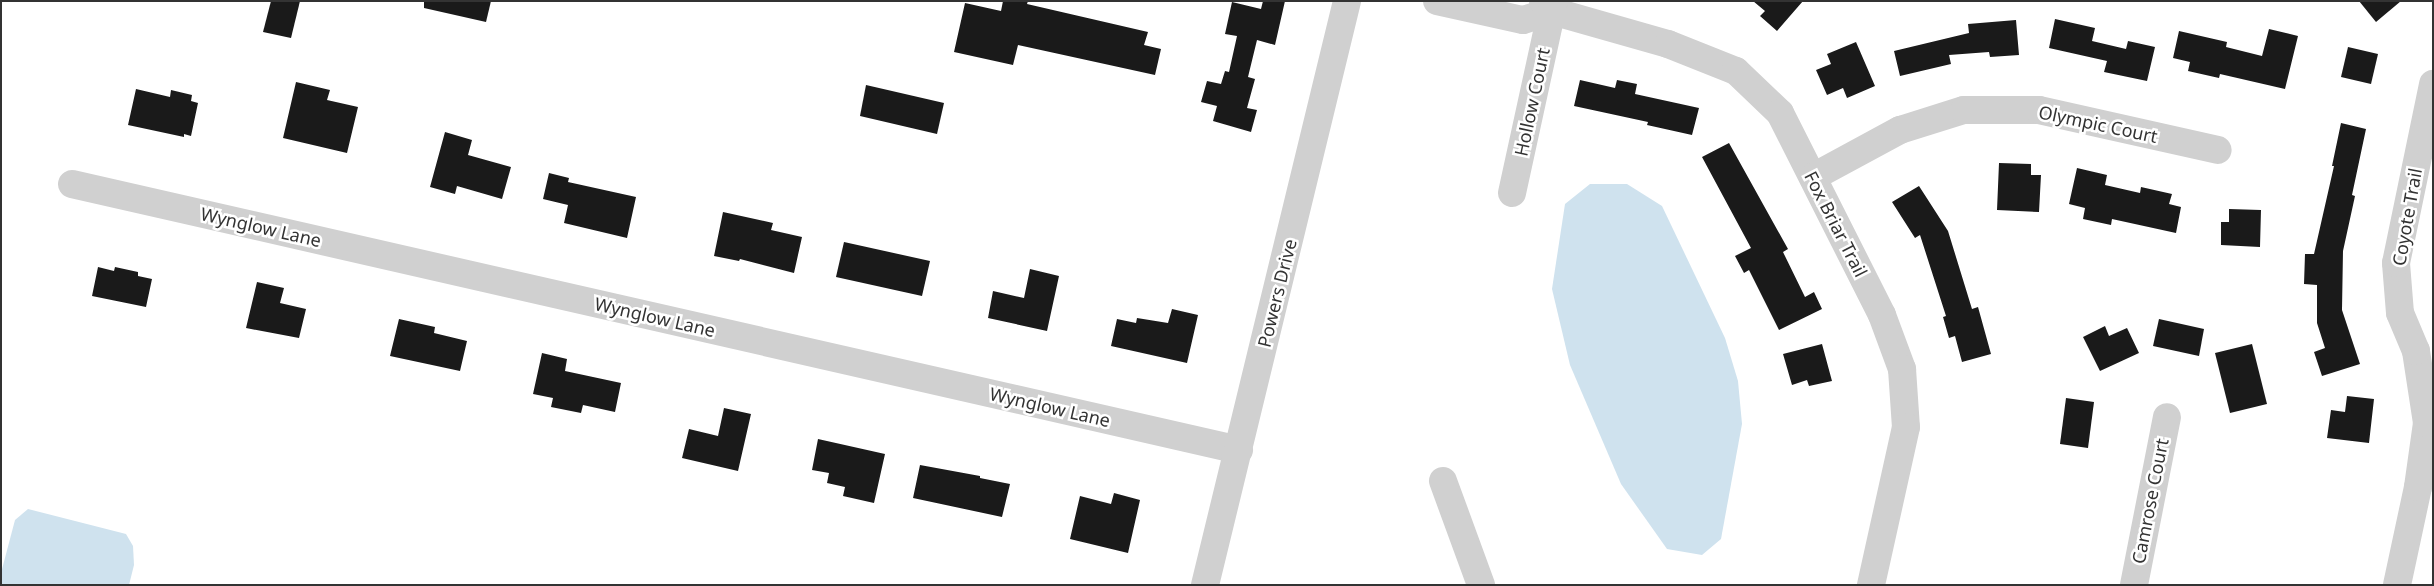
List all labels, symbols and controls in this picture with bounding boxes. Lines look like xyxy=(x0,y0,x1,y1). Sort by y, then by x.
street label: Hollow Court xyxy=(1510,46,1554,158)
street label: Olympic Court xyxy=(2037,101,2159,147)
street label: Coyote Trail xyxy=(2388,166,2426,268)
street label: Fox Briar Trail xyxy=(1800,168,1872,280)
street label: Wynglow Lane xyxy=(199,203,323,251)
street label: Powers Drive xyxy=(1253,237,1301,349)
street label: Wynglow Lane xyxy=(593,293,717,341)
street label: Wynglow Lane xyxy=(988,383,1112,431)
street label: Camrose Court xyxy=(2127,437,2173,565)

